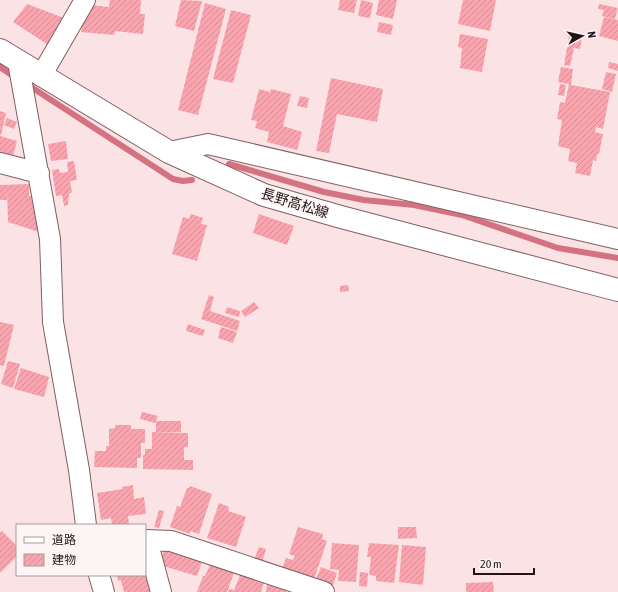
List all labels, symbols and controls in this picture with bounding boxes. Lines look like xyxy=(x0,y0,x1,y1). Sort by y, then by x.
north arrow xyxy=(562,16,602,56)
text: N xyxy=(586,31,598,39)
street label: 長野高松線 xyxy=(259,185,331,221)
legend xyxy=(16,524,146,576)
text: 道路 xyxy=(52,533,76,547)
scale bar xyxy=(474,550,534,576)
text: 建物 xyxy=(52,553,76,567)
text: 20 m xyxy=(480,557,502,571)

